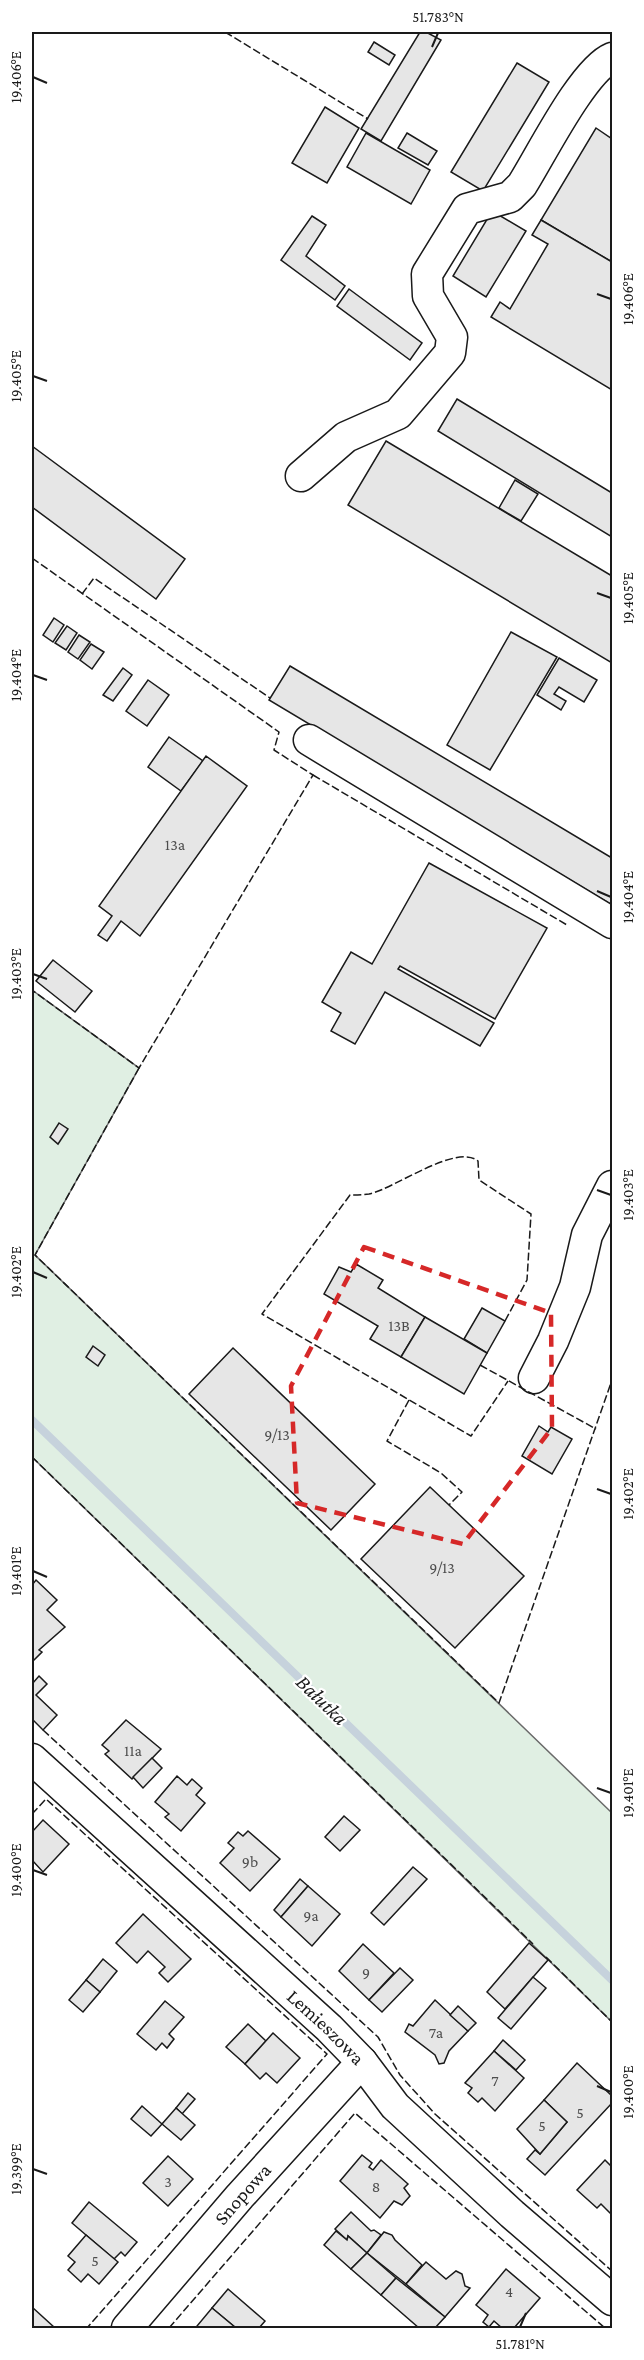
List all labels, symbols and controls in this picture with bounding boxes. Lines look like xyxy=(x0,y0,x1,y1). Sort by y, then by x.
text: 51.783°N xyxy=(412,9,464,25)
text: 19.406°E xyxy=(8,51,24,103)
text: 19.406°E xyxy=(620,273,636,325)
text: 19.405°E xyxy=(8,350,24,402)
text: 19.405°E xyxy=(620,572,636,624)
text: 19.404°E xyxy=(8,649,24,701)
house number: 13a xyxy=(165,836,186,853)
text: 19.404°E xyxy=(620,871,636,923)
text: 19.403°E xyxy=(8,948,24,1000)
text: 19.403°E xyxy=(620,1169,636,1221)
text: 19.402°E xyxy=(8,1246,24,1298)
house number: 13B xyxy=(388,1317,410,1334)
house number: 9/13 xyxy=(264,1426,290,1443)
text: 19.402°E xyxy=(620,1468,636,1520)
text: 19.401°E xyxy=(8,1546,24,1596)
house number: 9/13 xyxy=(429,1559,455,1576)
water label: Bałutka xyxy=(291,1670,353,1730)
house number: 11a xyxy=(124,1742,143,1759)
text: 19.401°E xyxy=(620,1768,636,1818)
text: 19.400°E xyxy=(8,1843,24,1897)
house number: 9b xyxy=(242,1853,258,1870)
house number: 9a xyxy=(303,1907,319,1924)
house number: 9 xyxy=(362,1964,370,1981)
street label: Lemieszowa xyxy=(283,1985,369,2069)
house number: 7a xyxy=(429,2024,444,2041)
text: 19.400°E xyxy=(620,2065,636,2119)
house number: 7 xyxy=(491,2072,499,2089)
house number: 5 xyxy=(576,2104,584,2121)
house number: 5 xyxy=(538,2117,546,2134)
text: 19.399°E xyxy=(8,2143,24,2195)
street label: Snopowa xyxy=(210,2159,275,2229)
house number: 3 xyxy=(164,2173,172,2190)
house number: 8 xyxy=(372,2178,380,2195)
house number: 5 xyxy=(91,2252,99,2269)
house number: 4 xyxy=(505,2283,513,2300)
text: 51.781°N xyxy=(495,2336,545,2352)

